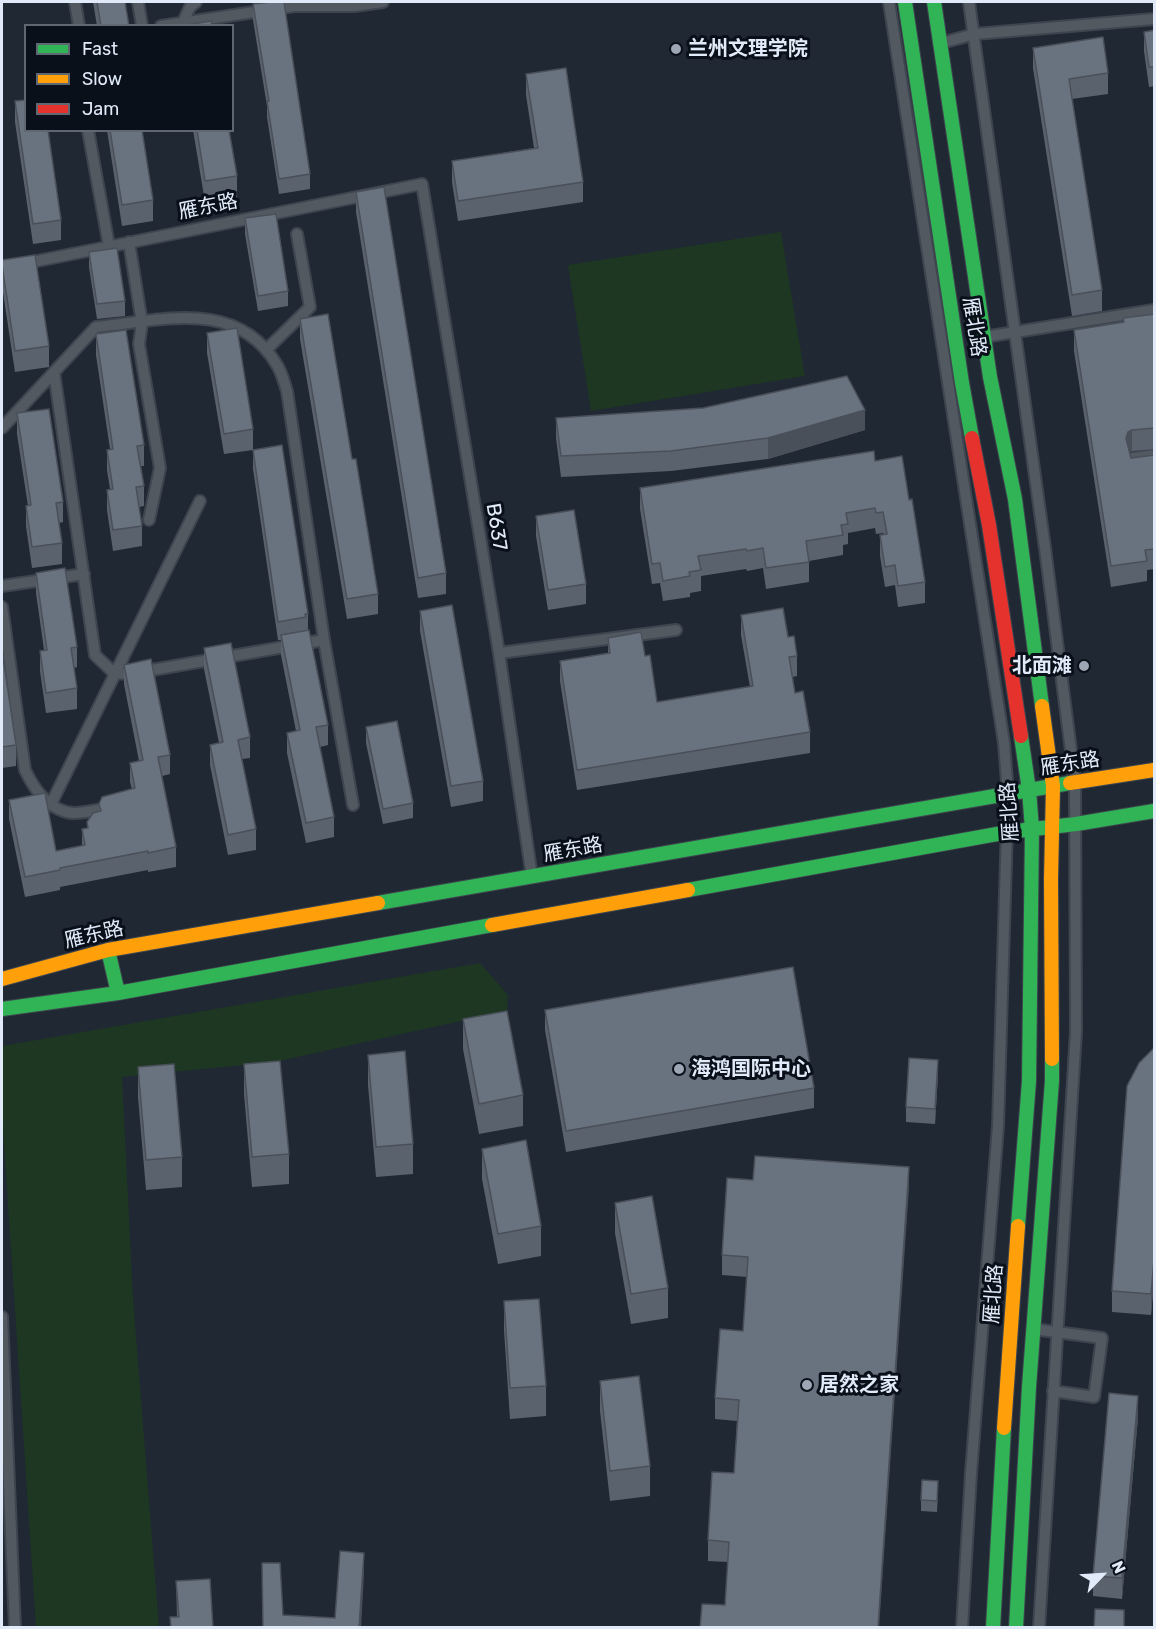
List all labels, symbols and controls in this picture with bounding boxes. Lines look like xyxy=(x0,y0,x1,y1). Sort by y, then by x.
legend xyxy=(24,24,234,132)
place label: 兰州文理学院 xyxy=(688,37,808,61)
text: Fast xyxy=(82,38,118,60)
marker: 兰州文理学院 xyxy=(669,42,683,56)
text: Slow xyxy=(82,68,122,90)
text: Jam xyxy=(82,98,119,120)
street label: 雁东路 xyxy=(176,189,240,225)
street label: 雁北路 xyxy=(957,295,991,359)
street label: B637 xyxy=(480,502,512,552)
place label: 北面滩 xyxy=(1012,654,1072,678)
marker: 北面滩 xyxy=(1077,659,1091,673)
street label: 雁东路 xyxy=(1038,747,1102,781)
street label: 雁北路 xyxy=(996,781,1024,843)
street label: 雁东路 xyxy=(541,833,605,867)
street label: 雁东路 xyxy=(62,917,126,953)
place label: 海鸿国际中心 xyxy=(691,1057,811,1081)
marker: 海鸿国际中心 xyxy=(672,1062,686,1076)
street label: 雁北路 xyxy=(980,1263,1008,1325)
place label: 居然之家 xyxy=(819,1373,899,1397)
marker: 居然之家 xyxy=(800,1378,814,1392)
north arrow xyxy=(1072,1545,1132,1605)
text: N xyxy=(1108,1558,1130,1576)

